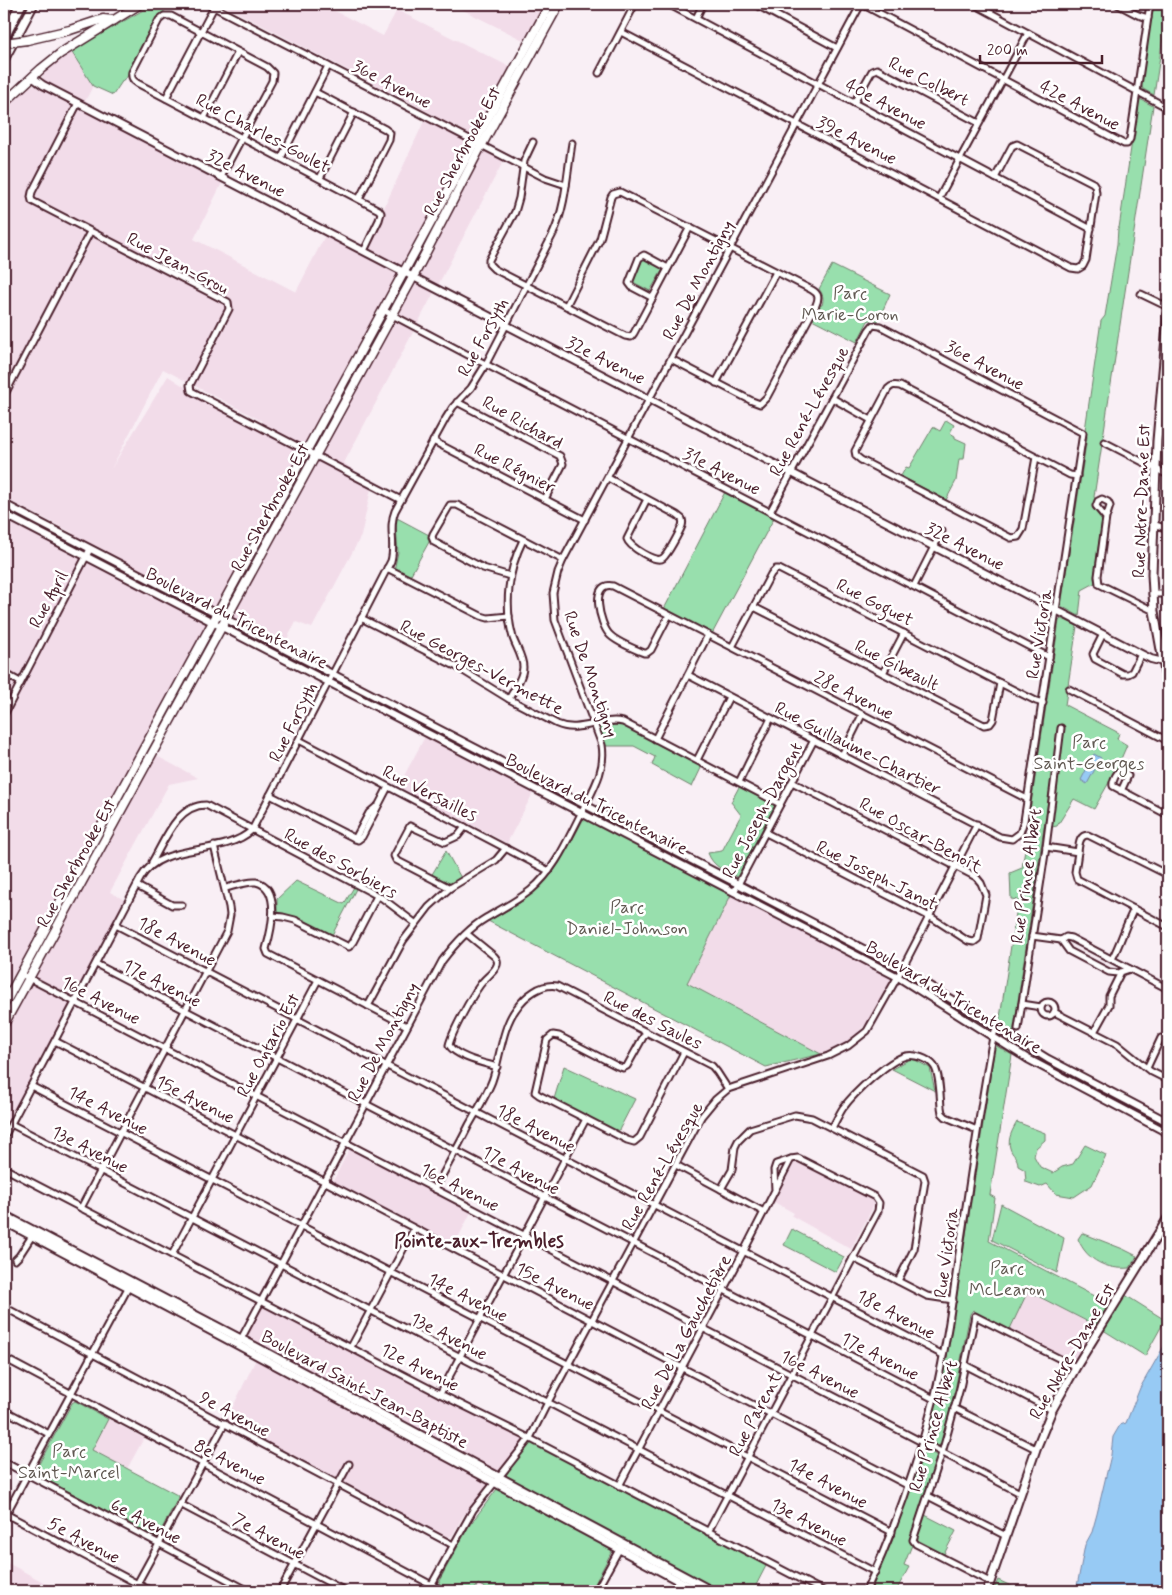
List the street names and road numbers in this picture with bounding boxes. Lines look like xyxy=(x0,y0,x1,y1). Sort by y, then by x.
street label: Rue Colbert xyxy=(884,51,973,113)
street label: 36e Avenue xyxy=(348,55,435,115)
street label: 40e Avenue xyxy=(841,73,930,136)
street label: 42e Avenue xyxy=(1035,75,1124,137)
street label: Rue Sherbrooke Est xyxy=(419,82,507,221)
street label: Rue Charles-Goulet xyxy=(191,88,334,179)
street label: 39e Avenue xyxy=(812,110,901,171)
street label: 32e Avenue xyxy=(202,144,289,204)
street label: Rue De Montigny xyxy=(657,216,741,345)
street label: Rue Jean-Grou xyxy=(122,227,233,301)
street label: Rue Forsyth xyxy=(452,294,515,381)
street label: 32e Avenue xyxy=(562,331,649,391)
street label: 36e Avenue xyxy=(941,335,1028,397)
street label: Rue René-Lévesque xyxy=(764,342,856,481)
street label: Rue Richard xyxy=(478,391,568,455)
street label: Rue Notre-Dame Est xyxy=(1127,423,1157,579)
street label: Rue Sherbrooke Est xyxy=(226,438,316,576)
street label: Rue Régnier xyxy=(470,438,560,500)
street label: 31e Avenue xyxy=(679,442,764,502)
street label: 32e Avenue xyxy=(921,517,1008,577)
street label: Boulevard du Tricentenaire xyxy=(141,562,332,675)
street label: Rue April xyxy=(24,566,75,633)
street label: Rue Goguet xyxy=(831,573,917,634)
street label: Rue Victoria xyxy=(1021,587,1059,681)
street label: Rue De Montigny xyxy=(557,608,623,741)
street label: Rue Georges-Vermette xyxy=(395,615,568,722)
street label: Rue Gibeault xyxy=(850,634,943,698)
street label: 28e Avenue xyxy=(810,666,898,726)
street label: Rue Forsyth xyxy=(264,679,324,766)
street label: Rue Guillaume-Chartier xyxy=(770,696,945,801)
street label: Rue Joseph-Dargent xyxy=(717,738,810,883)
street label: Boulevard du Tricentenaire xyxy=(501,748,692,861)
street label: Rue Versailles xyxy=(378,760,481,828)
street label: Rue Oscar-Benoît xyxy=(855,792,987,880)
street label: Rue Sherbrooke Est xyxy=(32,794,122,932)
street label: Rue Prince Albert xyxy=(1006,807,1048,945)
street label: Rue des Sorbiers xyxy=(280,823,402,905)
street label: Rue Joseph-Janot xyxy=(812,835,941,917)
street label: 18e Avenue xyxy=(133,911,220,973)
street label: Boulevard du Tricentenaire xyxy=(861,936,1046,1060)
street label: 17e Avenue xyxy=(118,954,205,1014)
street label: 16e Avenue xyxy=(57,971,144,1031)
street label: Rue De Montigny xyxy=(342,978,426,1107)
street label: Rue des Saules xyxy=(599,986,706,1056)
street label: Rue Ontario Est xyxy=(231,989,307,1102)
street label: 15e Avenue xyxy=(151,1070,238,1130)
street label: 14e Avenue xyxy=(63,1080,152,1141)
street label: Rue René-Lévesque xyxy=(616,1098,710,1235)
street label: 18e Avenue xyxy=(492,1099,579,1159)
street label: 13e Avenue xyxy=(47,1120,132,1180)
street label: 17e Avenue xyxy=(477,1140,564,1201)
street label: 16e Avenue xyxy=(416,1158,503,1218)
street label: Rue Victoria xyxy=(929,1206,965,1300)
street label: Rue De La Gauchetière xyxy=(636,1251,738,1414)
street label: 15e Avenue xyxy=(511,1257,598,1317)
street label: 14e Avenue xyxy=(423,1267,512,1328)
street label: Rue Notre-Dame Est xyxy=(1024,1278,1122,1424)
street label: 18e Avenue xyxy=(852,1284,939,1346)
street label: 13e Avenue xyxy=(406,1307,491,1367)
street label: Boulevard Saint-Jean-Baptiste xyxy=(257,1325,472,1455)
street label: 17e Avenue xyxy=(836,1327,923,1387)
street label: 12e Avenue xyxy=(376,1338,463,1398)
street label: 16e Avenue xyxy=(776,1345,863,1405)
street label: Rue Prince Albert xyxy=(904,1357,964,1495)
street label: Rue Parent xyxy=(724,1368,788,1461)
street label: 9e Avenue xyxy=(195,1386,274,1443)
street label: 8e Avenue xyxy=(189,1434,270,1492)
street label: 14e Avenue xyxy=(784,1453,872,1515)
street label: 6e Avenue xyxy=(106,1493,185,1551)
street label: 13e Avenue xyxy=(766,1493,851,1553)
street label: 7e Avenue xyxy=(228,1508,309,1566)
street label: 5e Avenue xyxy=(43,1512,124,1570)

